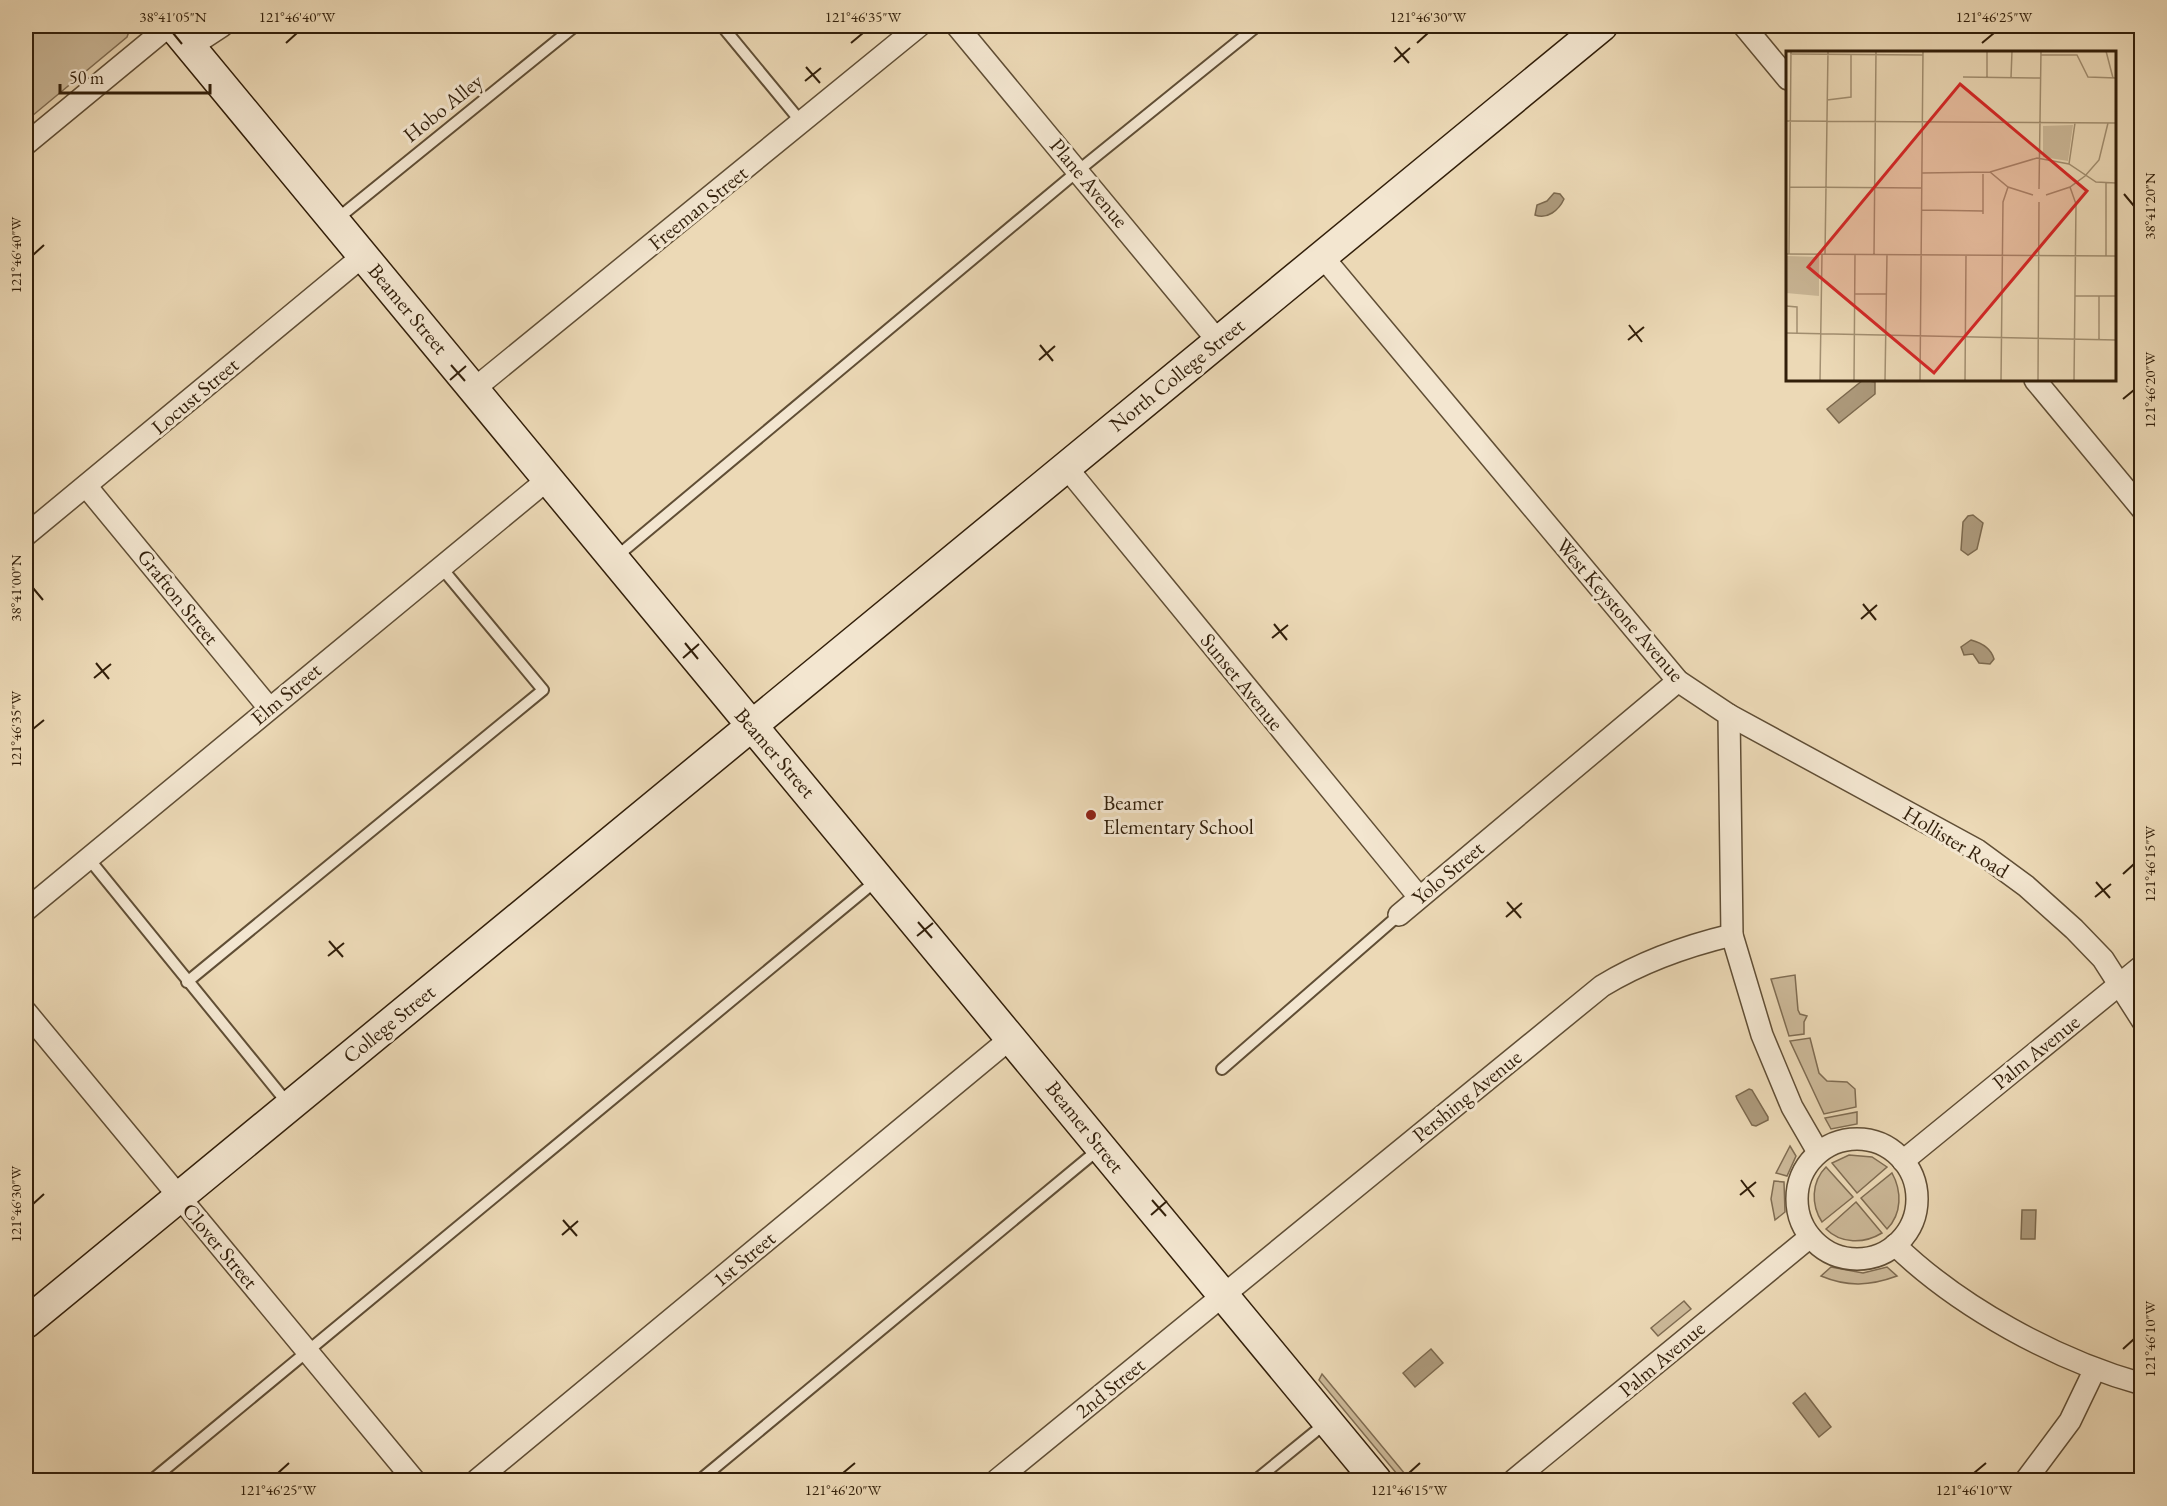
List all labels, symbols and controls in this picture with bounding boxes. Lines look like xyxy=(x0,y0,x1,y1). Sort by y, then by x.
text: 38°41'05"N xyxy=(139,7,207,26)
text: 121°46'40"W xyxy=(259,7,335,26)
text: 121°46'35"W xyxy=(825,7,901,26)
text: 121°46'30"W xyxy=(1390,7,1466,26)
text: 121°46'25"W xyxy=(1956,7,2032,26)
inset map xyxy=(1786,51,2116,381)
scale bar xyxy=(60,57,210,95)
text: 50 m xyxy=(69,66,104,89)
street label: Hobo Alley xyxy=(397,67,489,148)
street label: Plane Avenue xyxy=(1044,132,1135,233)
street label: Freeman Street xyxy=(643,159,753,256)
text: 38°41'20"N xyxy=(2140,172,2159,240)
text: 121°46'40"W xyxy=(6,217,25,293)
street label: Beamer Street xyxy=(362,258,455,360)
street label: North College Street xyxy=(1103,311,1250,438)
street label: Locust Street xyxy=(145,351,244,440)
text: 121°46'20"W xyxy=(2140,352,2159,428)
street label: West Keystone Avenue xyxy=(1550,532,1690,687)
street label: Grafton Street xyxy=(131,543,226,650)
text: 38°41'00"N xyxy=(6,554,25,622)
street label: Sunset Avenue xyxy=(1195,627,1290,736)
street label: Elm Street xyxy=(245,656,327,731)
text: 121°46'35"W xyxy=(6,691,25,767)
street label: Beamer Street xyxy=(729,702,822,804)
place label: Beamer Elementary School xyxy=(1103,789,1254,840)
street label: Hollister Road xyxy=(1898,799,2015,884)
marker: Beamer Elementary School xyxy=(1084,808,1098,822)
text: 121°46'15"W xyxy=(2140,826,2159,902)
street label: Yolo Street xyxy=(1406,834,1490,911)
street label: College Street xyxy=(337,978,441,1069)
street label: Palm Avenue xyxy=(1986,1008,2085,1095)
street label: Pershing Avenue xyxy=(1406,1043,1527,1148)
street label: Beamer Street xyxy=(1040,1075,1131,1179)
text: 121°46'30"W xyxy=(6,1166,25,1242)
street label: Clover Street xyxy=(177,1197,264,1295)
street label: 1st Street xyxy=(707,1224,781,1293)
text: 121°46'10"W xyxy=(2140,1301,2159,1377)
street label: Palm Avenue xyxy=(1613,1315,1710,1403)
street label: 2nd Street xyxy=(1069,1351,1150,1424)
text: 121°46'25"W xyxy=(240,1480,316,1499)
text: 121°46'20"W xyxy=(805,1480,881,1499)
text: 121°46'15"W xyxy=(1371,1480,1447,1499)
text: 121°46'10"W xyxy=(1936,1480,2012,1499)

